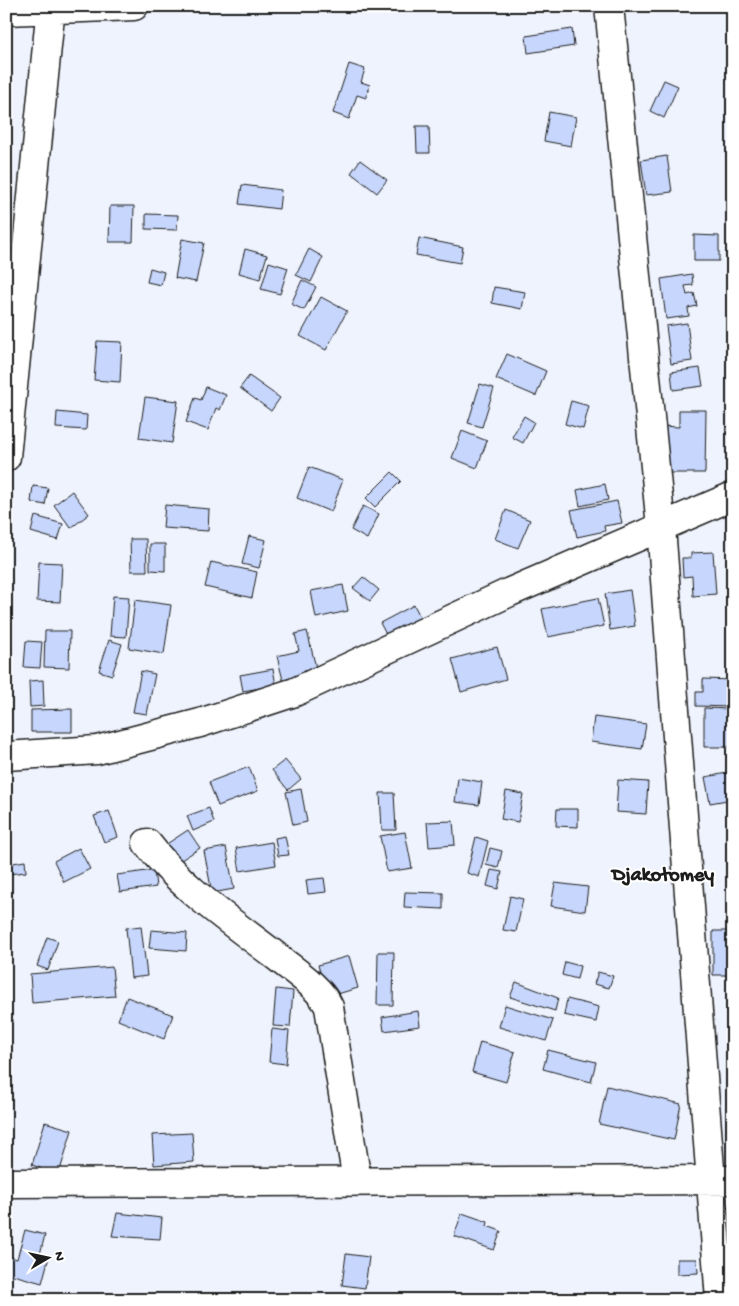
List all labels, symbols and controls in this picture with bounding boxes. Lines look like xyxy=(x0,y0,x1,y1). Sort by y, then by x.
district label: Djakotomey xyxy=(610,865,714,888)
north arrow xyxy=(22,1234,72,1284)
text: N xyxy=(49,1251,67,1262)

